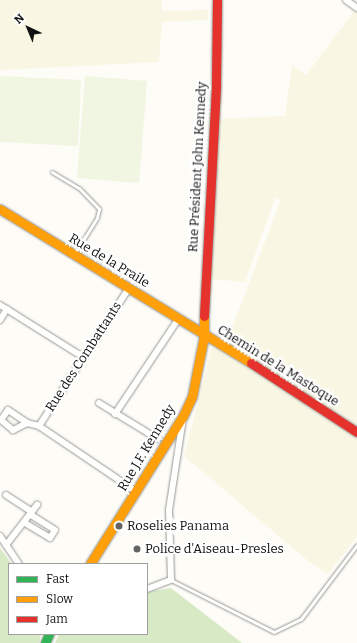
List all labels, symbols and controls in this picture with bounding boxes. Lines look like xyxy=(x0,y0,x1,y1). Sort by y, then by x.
north arrow xyxy=(8,8,48,48)
text: N xyxy=(12,11,27,27)
street label: Rue Président John Kennedy xyxy=(186,81,210,253)
street label: Rue de la Praile xyxy=(66,231,152,291)
street label: Rue des Combattants xyxy=(43,299,125,415)
street label: Chemin de la Mastoque xyxy=(214,322,342,410)
street label: Rue J.F. Kennedy xyxy=(115,402,179,494)
place label: Roselies Panama xyxy=(127,518,229,534)
marker: Roselies Panama xyxy=(114,521,124,531)
place label: Police d'Aiseau-Presles xyxy=(145,541,284,557)
marker: Police d'Aiseau-Presles xyxy=(132,544,142,554)
legend xyxy=(8,563,148,635)
text: Fast xyxy=(46,572,69,586)
text: Slow xyxy=(46,592,73,606)
text: Jam xyxy=(46,612,68,626)

